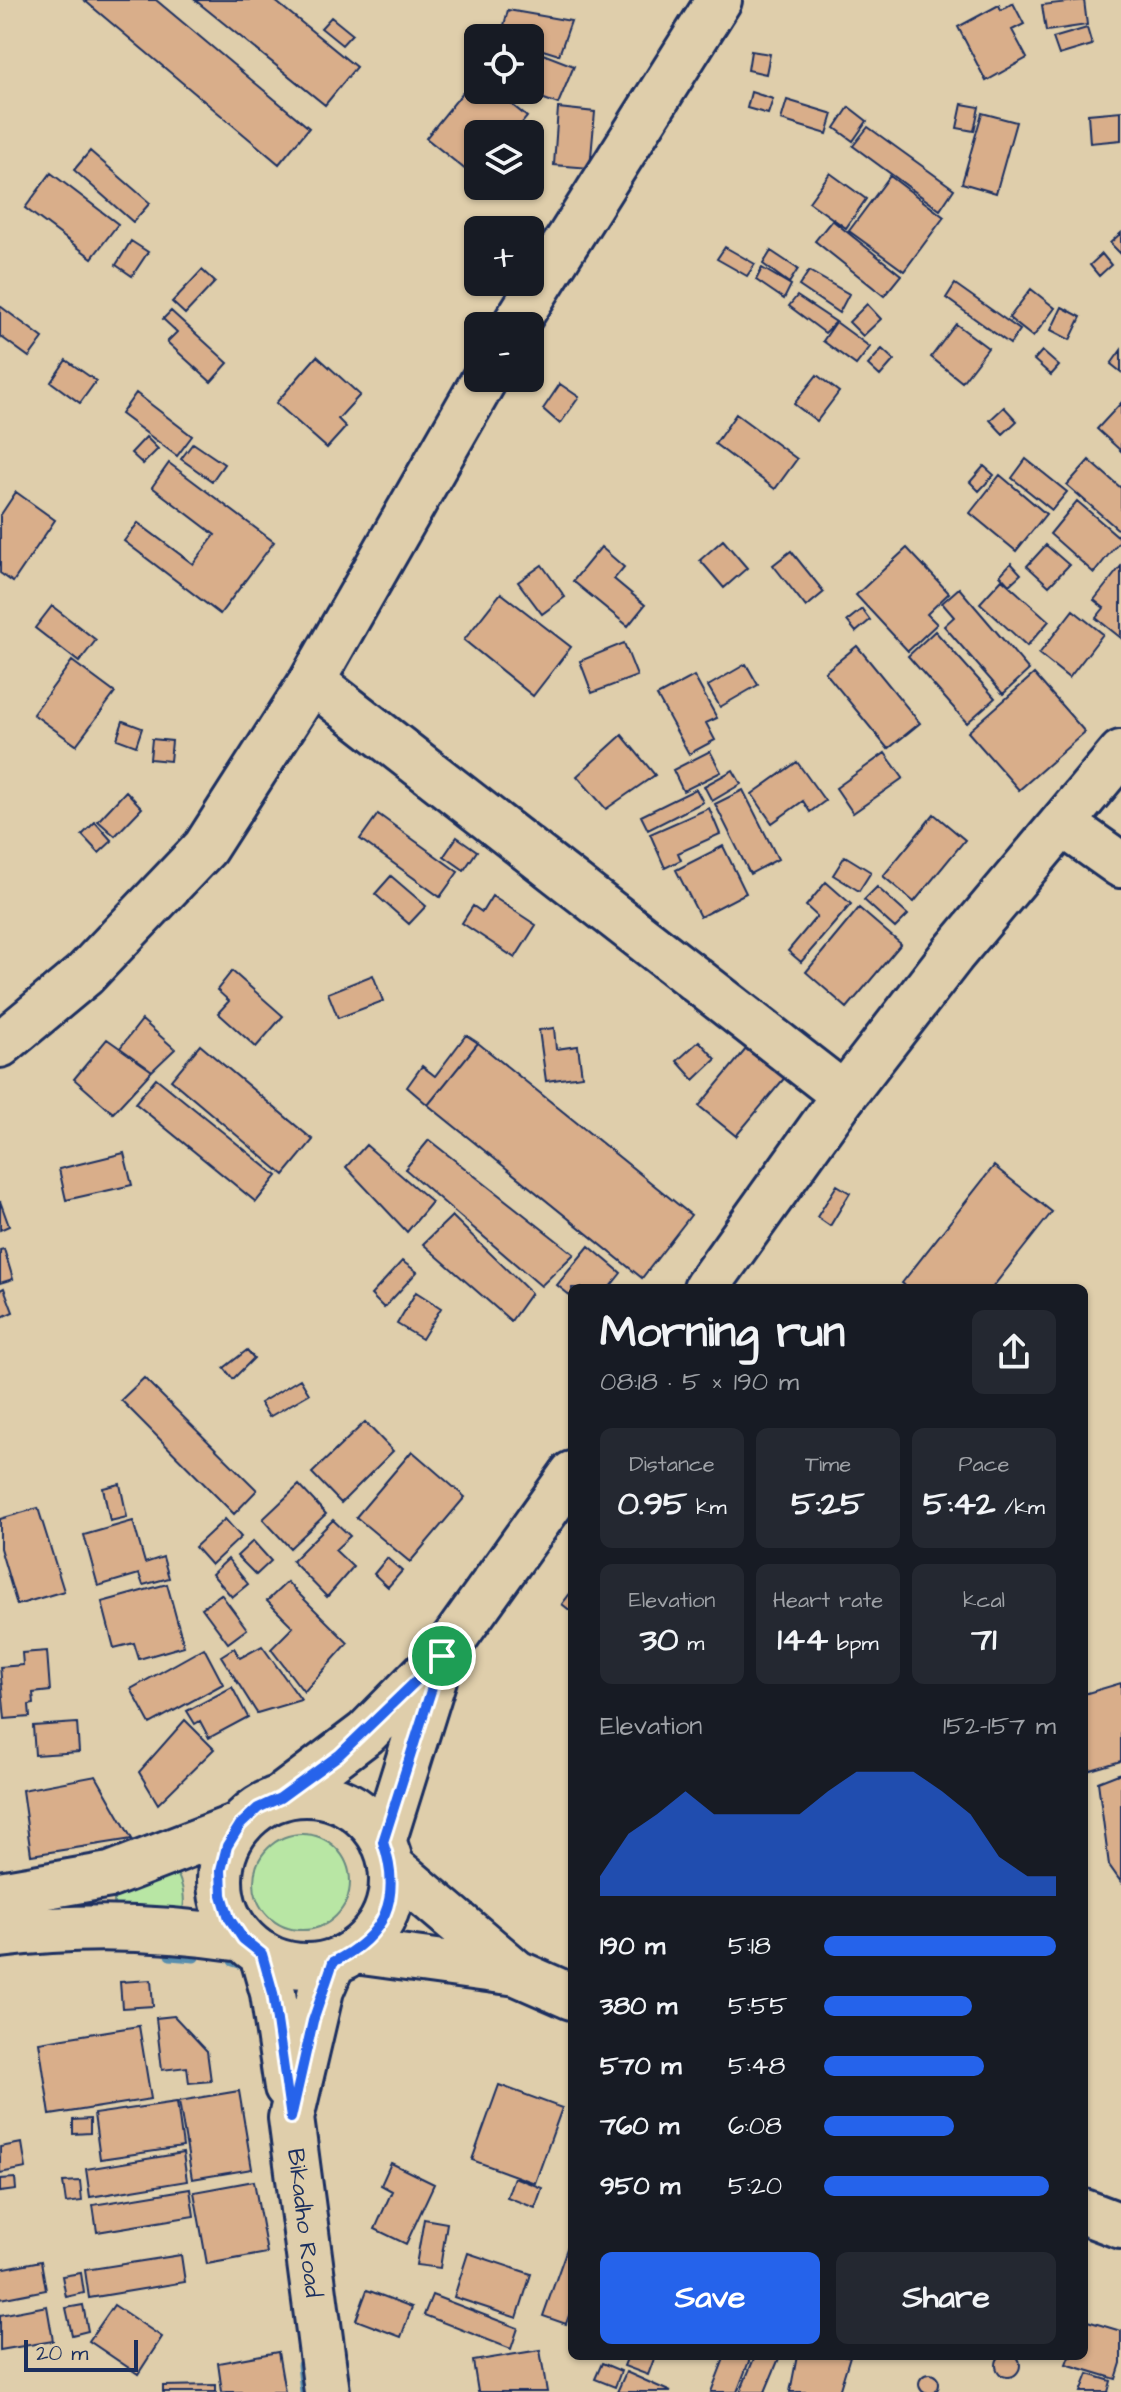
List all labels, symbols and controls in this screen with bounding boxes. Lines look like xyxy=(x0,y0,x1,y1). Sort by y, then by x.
map controls xyxy=(464,24,544,392)
button: locate xyxy=(464,24,544,104)
button: layers xyxy=(464,120,544,200)
button: + xyxy=(464,216,544,296)
button: − xyxy=(464,312,544,392)
text: Morning run xyxy=(600,1303,845,1364)
button: share xyxy=(972,1310,1056,1394)
text: 08:18 · 5 × 190 m xyxy=(600,1364,799,1400)
text: Distance xyxy=(629,1449,715,1480)
text: Time xyxy=(805,1449,851,1480)
text: Pace xyxy=(958,1449,1010,1480)
text: 0.95 xyxy=(617,1480,687,1528)
text: 5:25 xyxy=(791,1480,865,1528)
text: 5:42 xyxy=(923,1480,995,1528)
text: km xyxy=(687,1492,727,1523)
text: /km xyxy=(995,1492,1045,1523)
text: Elevation xyxy=(629,1585,715,1616)
text: Heart rate xyxy=(773,1585,883,1616)
text: kcal xyxy=(963,1585,1005,1616)
text: 30 xyxy=(640,1616,678,1664)
text: 144 xyxy=(777,1616,828,1664)
text: 71 xyxy=(971,1616,997,1664)
pin xyxy=(408,1622,476,1690)
text: m xyxy=(678,1628,704,1659)
text: bpm xyxy=(828,1628,879,1659)
icon: arrive xyxy=(420,1634,464,1678)
text: Elevation xyxy=(600,1708,702,1744)
text: 152–157 m xyxy=(943,1708,1056,1744)
text: 190 m xyxy=(600,1928,665,1964)
text: 5:18 xyxy=(728,1928,771,1964)
text: 380 m xyxy=(600,1988,677,2024)
text: 5:55 xyxy=(728,1988,788,2024)
text: 570 m xyxy=(600,2048,681,2084)
text: 5:48 xyxy=(728,2048,785,2084)
text: 760 m xyxy=(600,2108,679,2144)
text: 6:08 xyxy=(728,2108,782,2144)
street label: Bikadho Road xyxy=(278,2146,330,2300)
text: 950 m xyxy=(600,2168,680,2204)
text: 5:20 xyxy=(728,2168,782,2204)
button: Save xyxy=(600,2252,820,2344)
button: Share xyxy=(836,2252,1056,2344)
scale bar xyxy=(24,2336,138,2372)
text: 20 m xyxy=(36,2338,88,2369)

